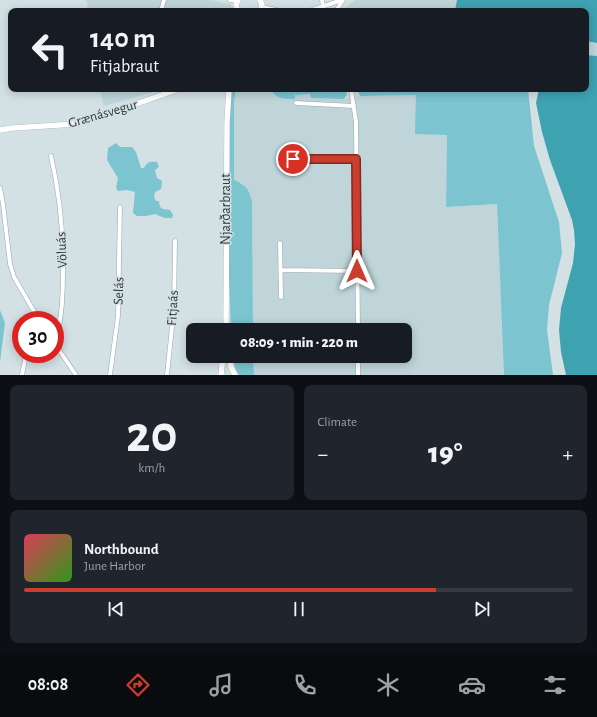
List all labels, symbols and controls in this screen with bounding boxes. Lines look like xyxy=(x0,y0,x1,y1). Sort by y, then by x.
icon: left xyxy=(24,24,76,76)
text: 140 m xyxy=(90,25,156,53)
text: Fitjabraut xyxy=(90,58,159,76)
street label: Grænásvegur xyxy=(67,97,140,131)
pin xyxy=(276,142,310,176)
icon: arrive xyxy=(282,148,304,170)
street label: Njarðarbraut xyxy=(219,173,233,245)
street label: Völuás xyxy=(54,232,70,268)
position arrow xyxy=(336,250,378,292)
street label: Selás xyxy=(112,277,126,305)
street label: Fitjaás xyxy=(165,290,181,326)
speed limit sign: 30 xyxy=(12,311,64,363)
text: 08:09 · 1 min · 220 m xyxy=(240,335,358,350)
text: 20 xyxy=(126,409,178,461)
text: Climate xyxy=(318,416,357,429)
text: 19° xyxy=(428,438,462,468)
text: − xyxy=(318,443,328,465)
text: + xyxy=(562,443,573,465)
text: km/h xyxy=(138,462,165,475)
text: Northbound xyxy=(84,542,159,557)
text: June Harbor xyxy=(84,560,145,573)
icon: previous xyxy=(105,598,127,620)
icon: pause xyxy=(288,598,310,620)
icon: next xyxy=(471,598,493,620)
icon: directions xyxy=(124,671,152,699)
icon: music xyxy=(207,671,235,699)
icon: phone xyxy=(291,671,319,699)
icon: climate xyxy=(374,671,402,699)
icon: car xyxy=(458,671,486,699)
icon: filters xyxy=(541,671,569,699)
text: 08:08 xyxy=(28,676,68,694)

